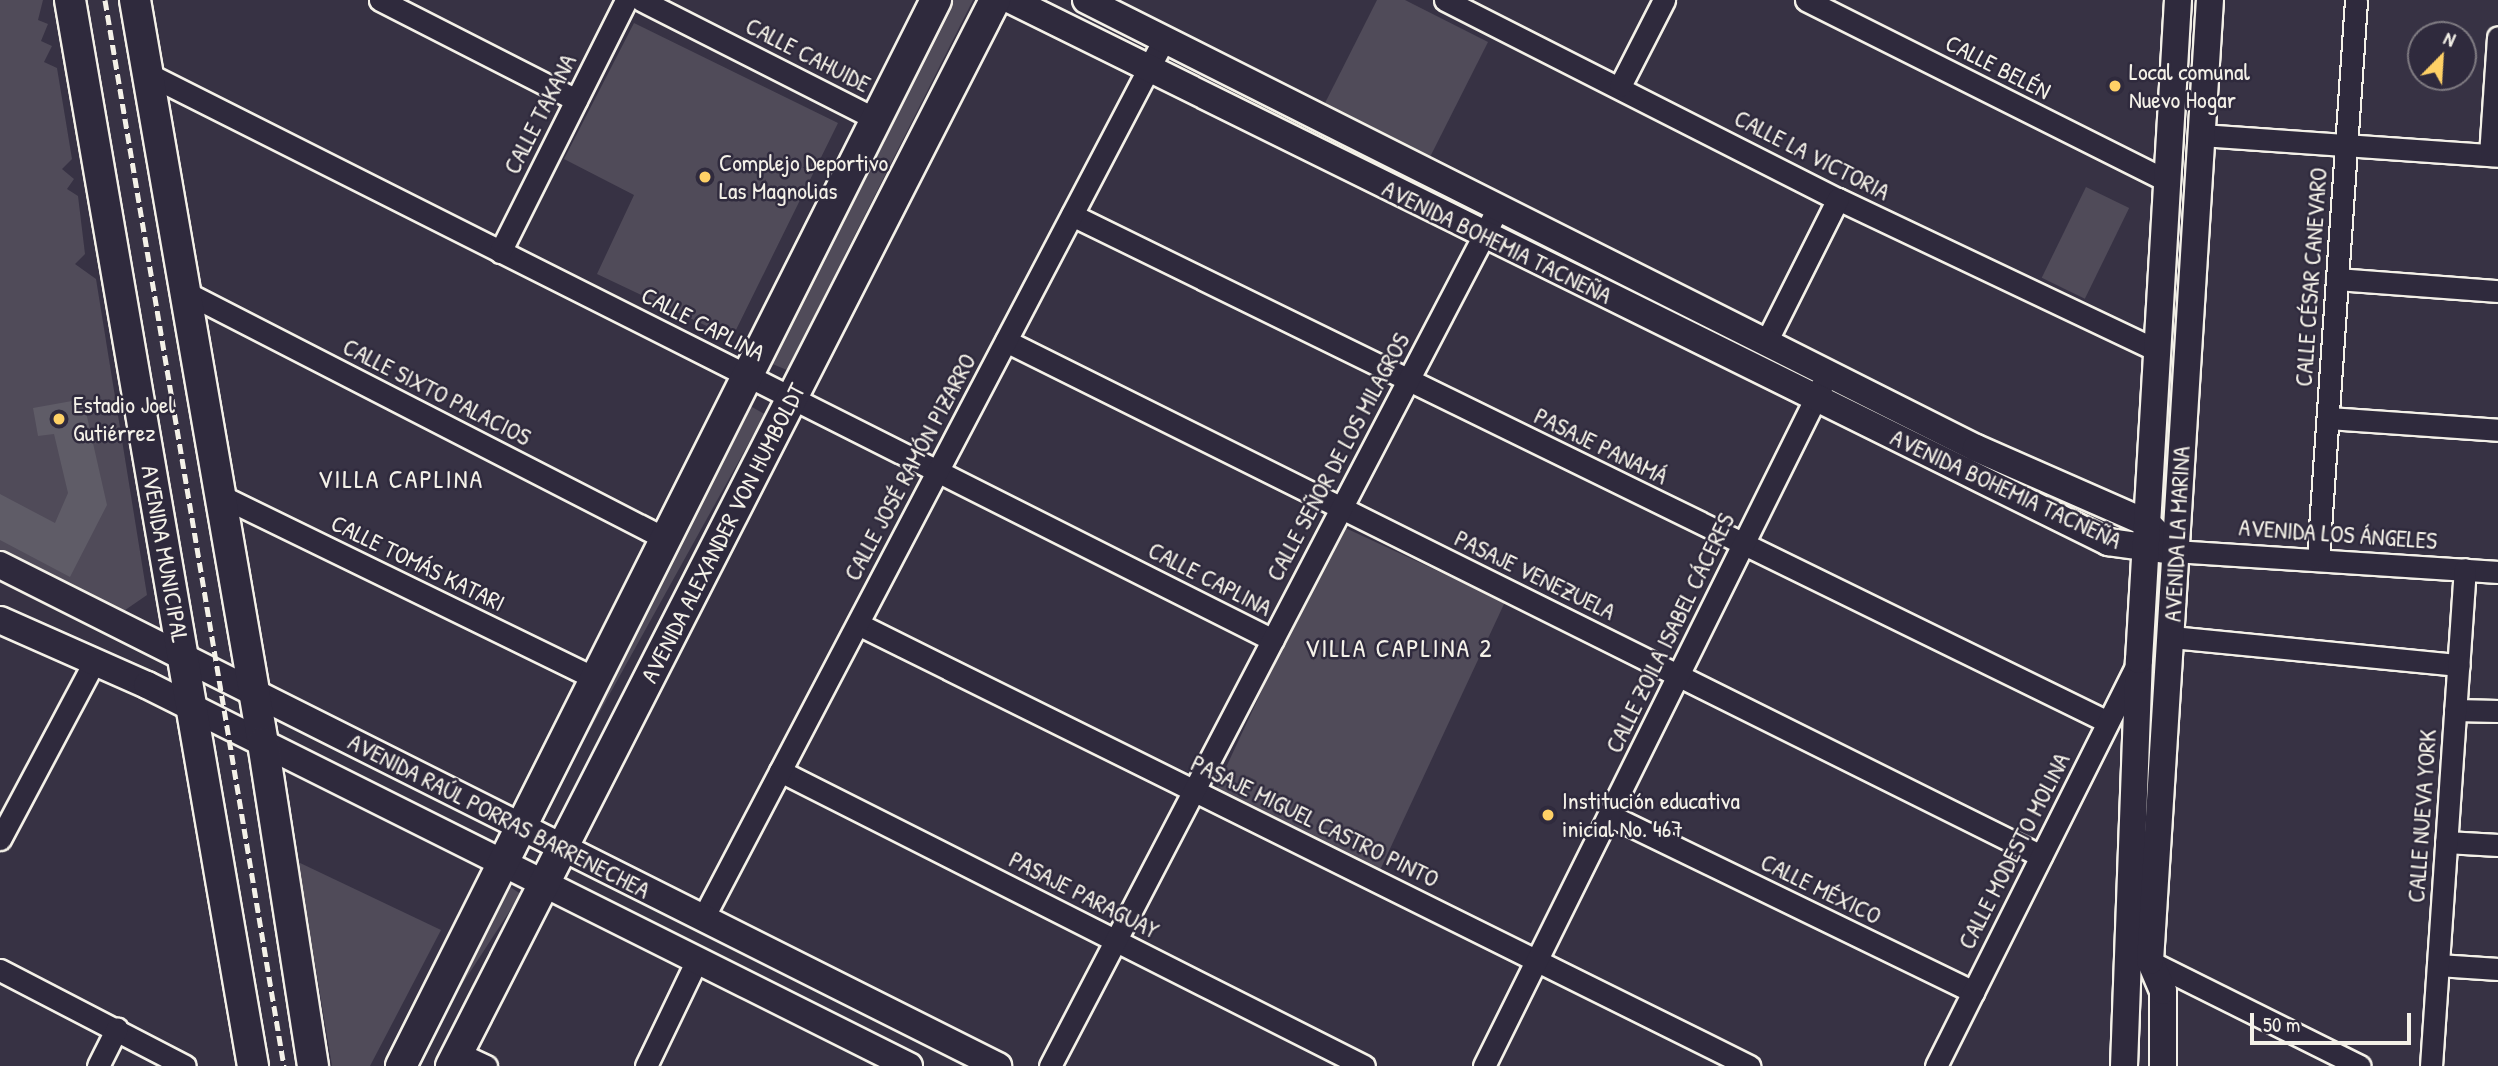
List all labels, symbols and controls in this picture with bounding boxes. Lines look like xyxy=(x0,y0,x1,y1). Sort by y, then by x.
street label: CALLE CAHUIDE xyxy=(741,11,875,99)
north arrow xyxy=(2407,21,2477,91)
text: N xyxy=(2440,25,2460,53)
street label: CALLE BELÉN xyxy=(1941,28,2055,106)
street label: CALLE TAKANA xyxy=(498,49,582,179)
place label: Local comunal Nuevo Hogar xyxy=(2129,58,2250,114)
marker: Local comunal Nuevo Hogar xyxy=(2107,78,2123,94)
street label: CALLE LA VICTORIA xyxy=(1730,104,1894,206)
place label: Complejo Deportivo Las Magnolias xyxy=(719,149,888,205)
street label: CALLE CÉSAR CANEVARO xyxy=(2289,167,2333,387)
marker: Complejo Deportivo Las Magnolias xyxy=(697,169,713,185)
street label: AVENIDA BOHEMIA TACNEÑA xyxy=(1378,174,1616,310)
street label: CALLE CAPLINA xyxy=(637,281,769,367)
street label: CALLE SEÑOR DE LOS MILAGROS xyxy=(1260,328,1416,586)
street label: CALLE SIXTO PALACIOS xyxy=(338,332,536,452)
street label: CALLE JOSÉ RAMÓN PIZARRO xyxy=(838,349,982,585)
street label: AVENIDA ALEXANDER VON HUMBOLDT xyxy=(635,378,811,688)
place label: Estadio Joel Gutiérrez xyxy=(73,391,175,447)
street label: PASAJE PANAMÁ xyxy=(1530,401,1672,491)
marker: Estadio Joel Gutiérrez xyxy=(51,411,67,427)
street label: AVENIDA BOHEMIA TACNEÑA xyxy=(1886,423,2126,555)
street label: AVENIDA LA MARINA xyxy=(2158,445,2196,623)
street label: AVENIDA MUNICIPAL xyxy=(135,463,195,645)
district label: VILLA CAPLINA xyxy=(319,463,483,495)
street label: CALLE TOMÁS KATARI xyxy=(326,508,510,618)
street label: CALLE ZOILA ISABEL CÁCERES xyxy=(1599,509,1741,757)
street label: AVENIDA LOS ÁNGELES xyxy=(2238,513,2438,555)
street label: PASAJE VENEZUELA xyxy=(1450,524,1620,626)
street label: CALLE CAPLINA xyxy=(1144,536,1276,622)
district label: VILLA CAPLINA 2 xyxy=(1307,632,1491,664)
street label: AVENIDA RAÚL PORRAS BARRENECHEA xyxy=(343,727,655,905)
street label: CALLE NUEVA YORK xyxy=(2402,728,2442,904)
street label: PASAJE MIGUEL CASTRO PINTO xyxy=(1186,748,1444,894)
street label: CALLE MODESTO MOLINA xyxy=(1952,748,2076,954)
place label: Institución educativa inicial No. 467 xyxy=(1562,787,1740,843)
marker: Institución educativa inicial No. 467 xyxy=(1540,807,1556,823)
street label: PASAJE PARAGUAY xyxy=(1004,845,1164,945)
street label: CALLE MÉXICO xyxy=(1756,847,1886,931)
scale bar xyxy=(2253,1000,2414,1044)
text: 50 m xyxy=(2263,1010,2300,1039)

